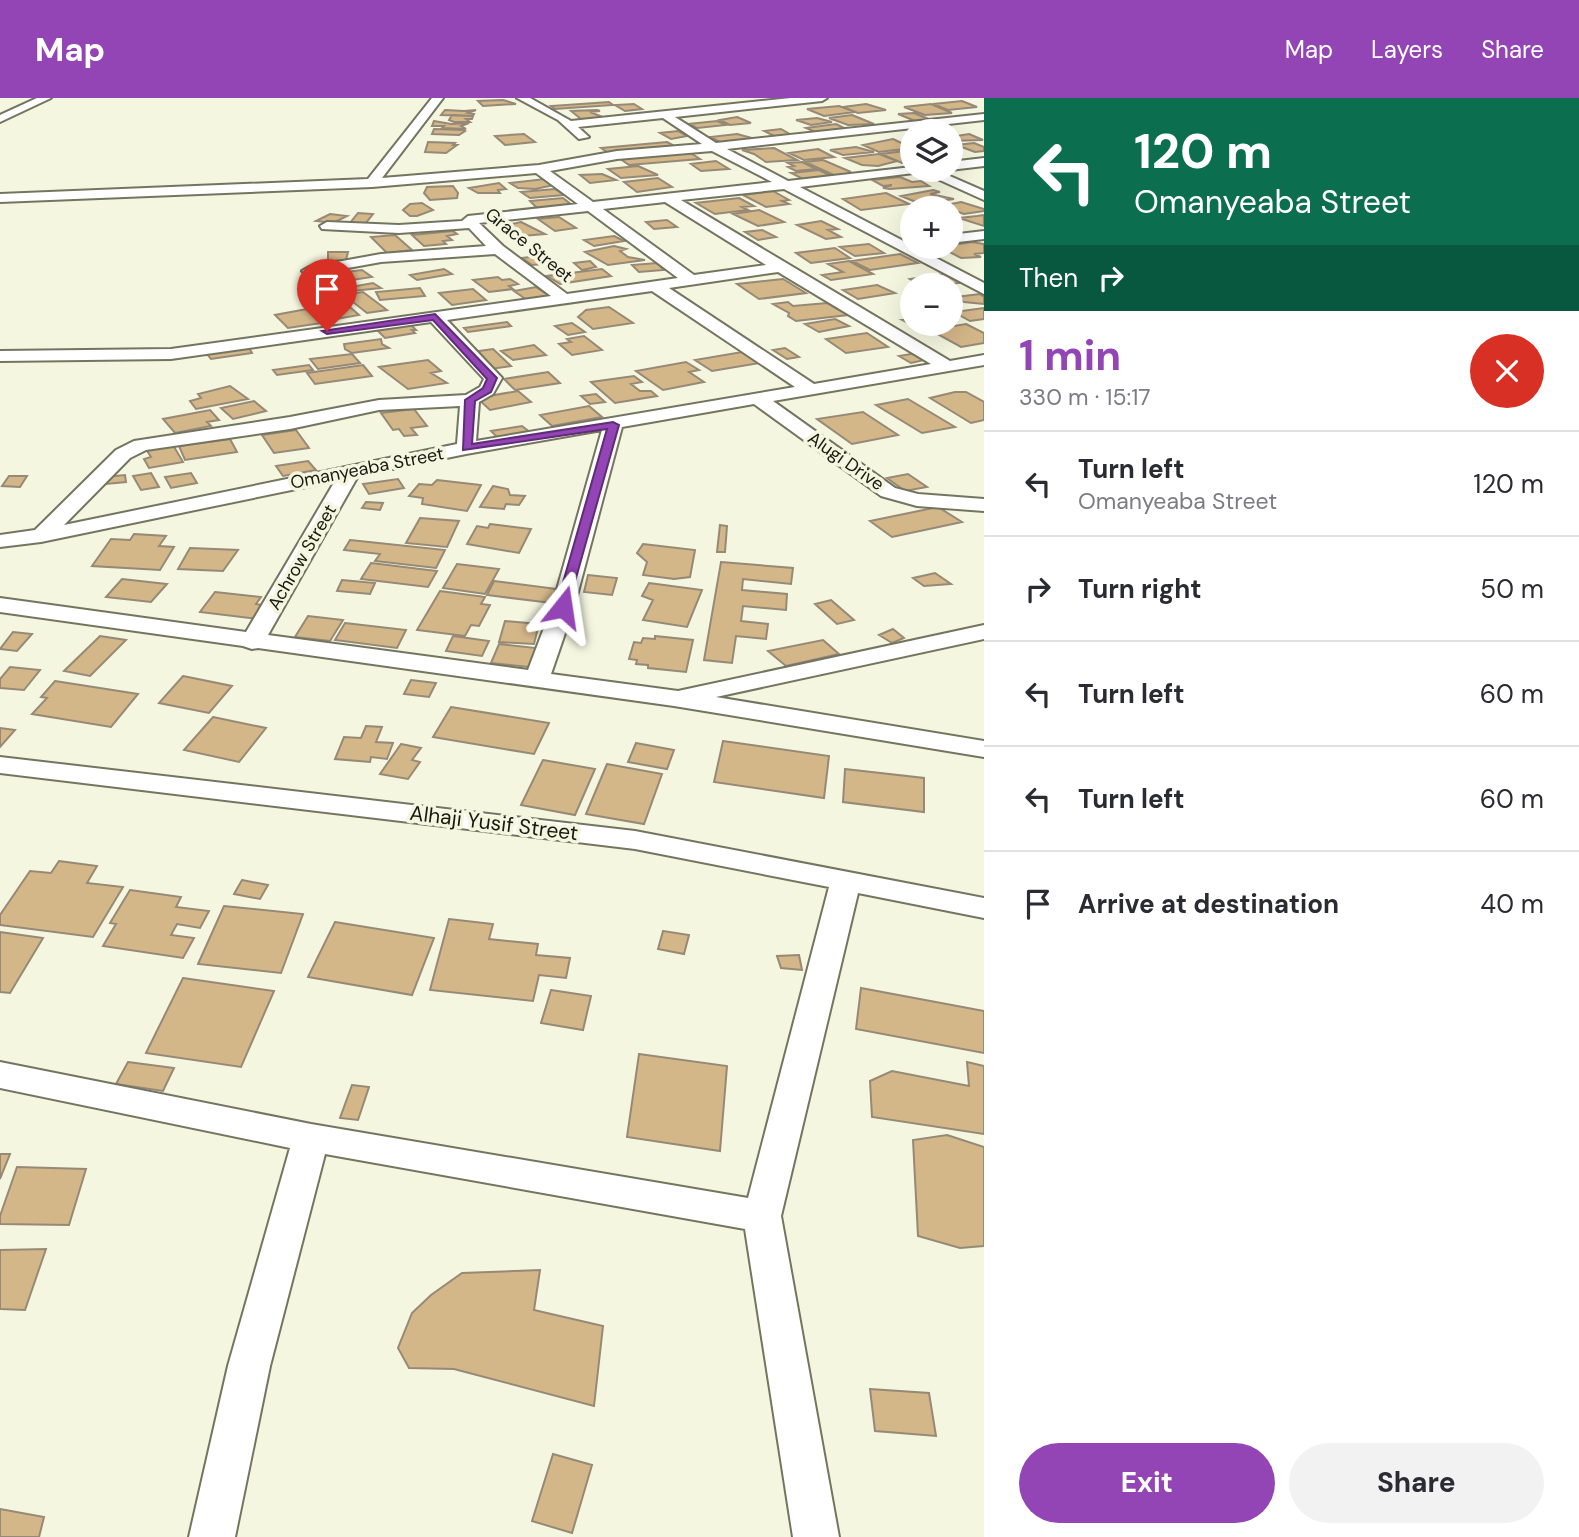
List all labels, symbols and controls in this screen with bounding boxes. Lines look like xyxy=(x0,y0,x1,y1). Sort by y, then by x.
text: Map xyxy=(35,28,105,71)
text: Map xyxy=(1285,34,1333,65)
text: Layers xyxy=(1371,34,1443,65)
text: Share xyxy=(1481,34,1544,65)
map controls xyxy=(900,119,963,336)
button: layers xyxy=(900,119,963,182)
text: 120 m xyxy=(1134,119,1272,183)
icon: left xyxy=(1019,126,1110,217)
text: Omanyeaba Street xyxy=(1134,181,1411,223)
button: + xyxy=(900,196,963,259)
street label: Grace Street xyxy=(480,202,578,288)
pin xyxy=(297,259,357,331)
icon: right xyxy=(1092,259,1130,297)
text: Then xyxy=(1019,261,1078,295)
icon: arrive xyxy=(308,270,346,308)
button: − xyxy=(900,273,963,336)
text: 1 min xyxy=(1019,328,1121,383)
button: close xyxy=(1470,334,1544,408)
text: 330 m · 15:17 xyxy=(1019,382,1151,412)
street label: Alugi Drive xyxy=(803,426,889,496)
street label: Omanyeaba Street xyxy=(288,441,446,495)
text: Turn left xyxy=(1078,452,1185,486)
icon: left xyxy=(1019,465,1057,503)
text: 120 m xyxy=(1473,467,1544,501)
text: Omanyeaba Street xyxy=(1078,486,1277,516)
street label: Achrow Street xyxy=(262,500,342,614)
position arrow xyxy=(526,570,600,644)
icon: right xyxy=(1019,570,1057,608)
text: Turn right xyxy=(1078,572,1202,606)
text: 50 m xyxy=(1480,572,1544,606)
icon: left xyxy=(1019,675,1057,713)
text: Turn left xyxy=(1078,677,1185,711)
text: 60 m xyxy=(1480,677,1544,711)
icon: left xyxy=(1019,780,1057,818)
text: Turn left xyxy=(1078,782,1185,816)
text: 60 m xyxy=(1480,782,1544,816)
street label: Alhaji Yusif Street xyxy=(408,799,580,847)
icon: arrive xyxy=(1019,885,1057,923)
text: Arrive at destination xyxy=(1078,887,1339,921)
text: 40 m xyxy=(1480,887,1544,921)
button: Exit xyxy=(1019,1443,1275,1523)
button: Share xyxy=(1289,1443,1544,1523)

